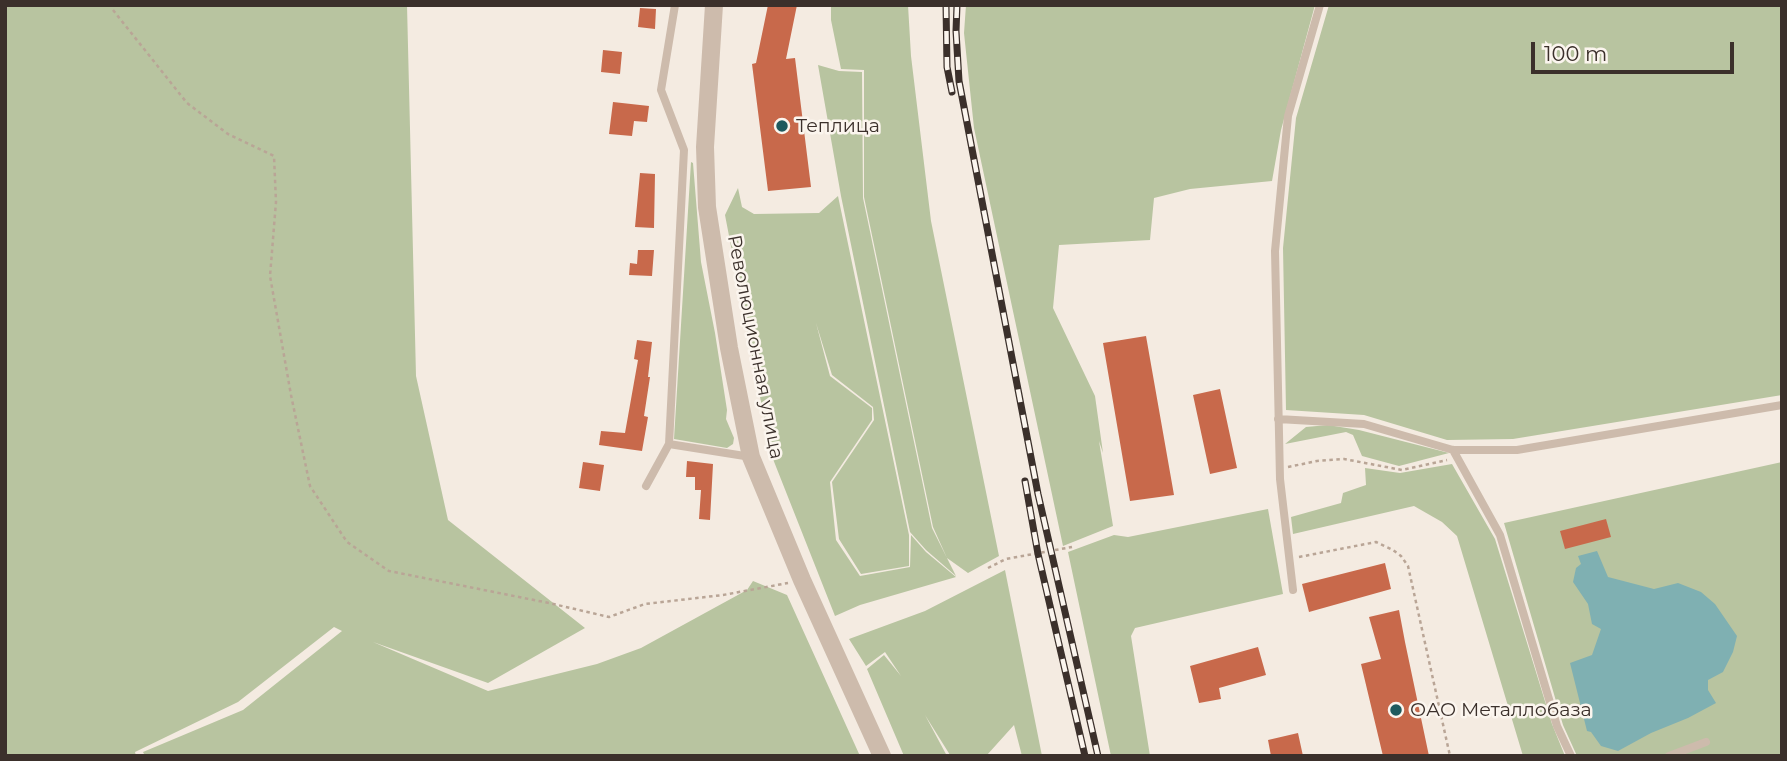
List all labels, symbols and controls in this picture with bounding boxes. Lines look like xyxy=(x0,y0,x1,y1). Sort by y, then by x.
scale bar xyxy=(1535,28,1738,72)
text: 100 m xyxy=(1544,41,1607,66)
place label: Теплица xyxy=(796,115,880,137)
marker: Теплица xyxy=(774,118,790,134)
street label: Революционная улица xyxy=(722,233,788,461)
place label: ОАО Металлобаза xyxy=(1410,699,1592,721)
marker: ОАО Металлобаза xyxy=(1388,702,1404,718)

